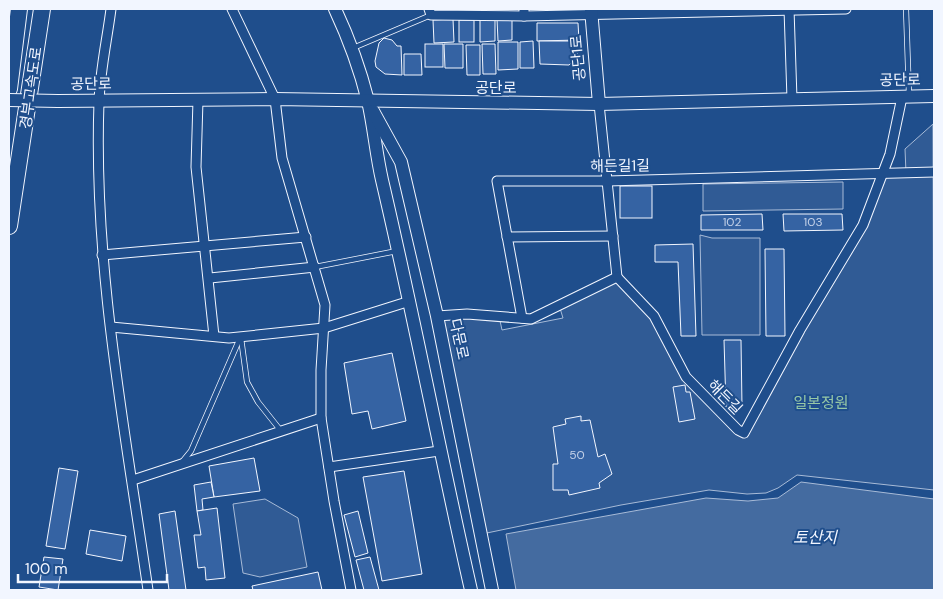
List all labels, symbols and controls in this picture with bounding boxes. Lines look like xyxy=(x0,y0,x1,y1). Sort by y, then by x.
street label: 공단1로 xyxy=(566,34,590,82)
street label: 경부고속도로 xyxy=(15,46,47,130)
street label: 공단로 xyxy=(879,70,921,90)
street label: 공단로 xyxy=(70,74,112,94)
street label: 공단로 xyxy=(475,78,517,98)
street label: 해든길1길 xyxy=(590,155,650,177)
house number: 102 xyxy=(723,214,741,230)
house number: 103 xyxy=(803,214,823,230)
street label: 다문로 xyxy=(445,317,473,361)
street label: 해든길 xyxy=(703,375,747,419)
park label: 일본정원 xyxy=(793,393,849,413)
house number: 50 xyxy=(569,447,585,463)
water label: 토산지 xyxy=(793,527,838,548)
scale bar xyxy=(18,552,166,584)
text: 100 m xyxy=(25,559,68,579)

